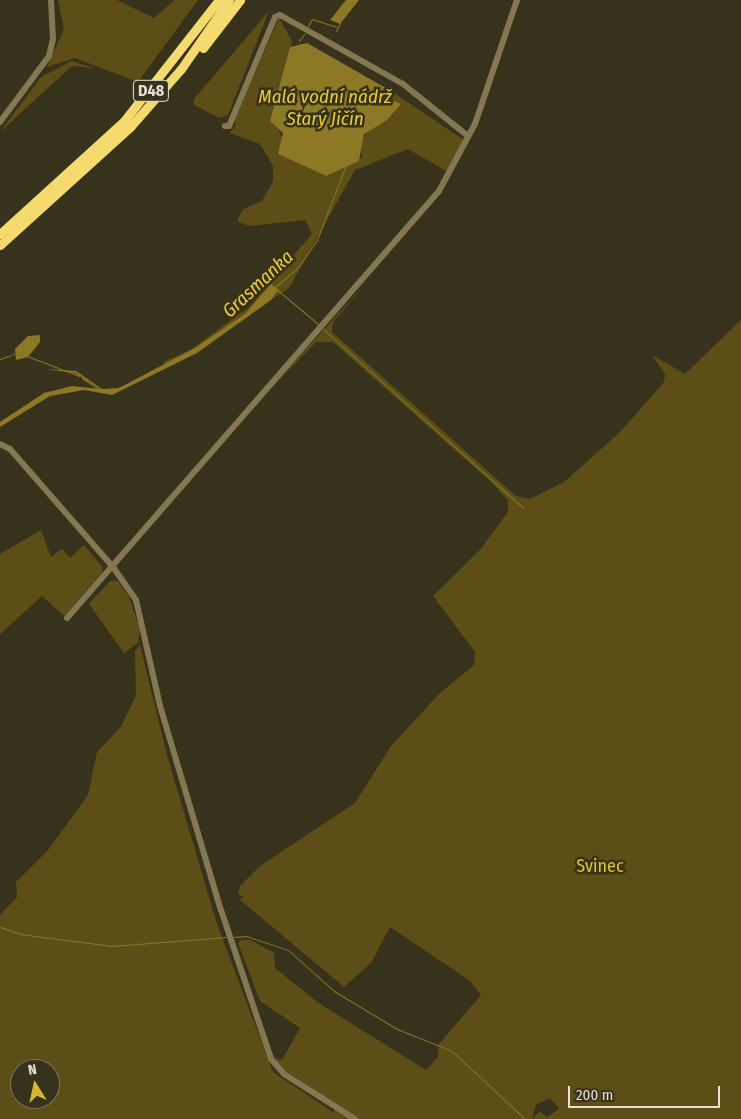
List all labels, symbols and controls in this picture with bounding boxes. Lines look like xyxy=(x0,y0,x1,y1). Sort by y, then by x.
road number: D48 xyxy=(132,78,170,104)
water label: Malá vodní nádrž Starý Jičín xyxy=(258,86,392,130)
water label: Grasmanka xyxy=(218,246,298,322)
park label: Svinec xyxy=(576,855,624,877)
north arrow xyxy=(10,1059,60,1109)
text: N xyxy=(27,1061,38,1079)
scale bar xyxy=(571,1076,724,1108)
text: 200 m xyxy=(576,1086,613,1104)

